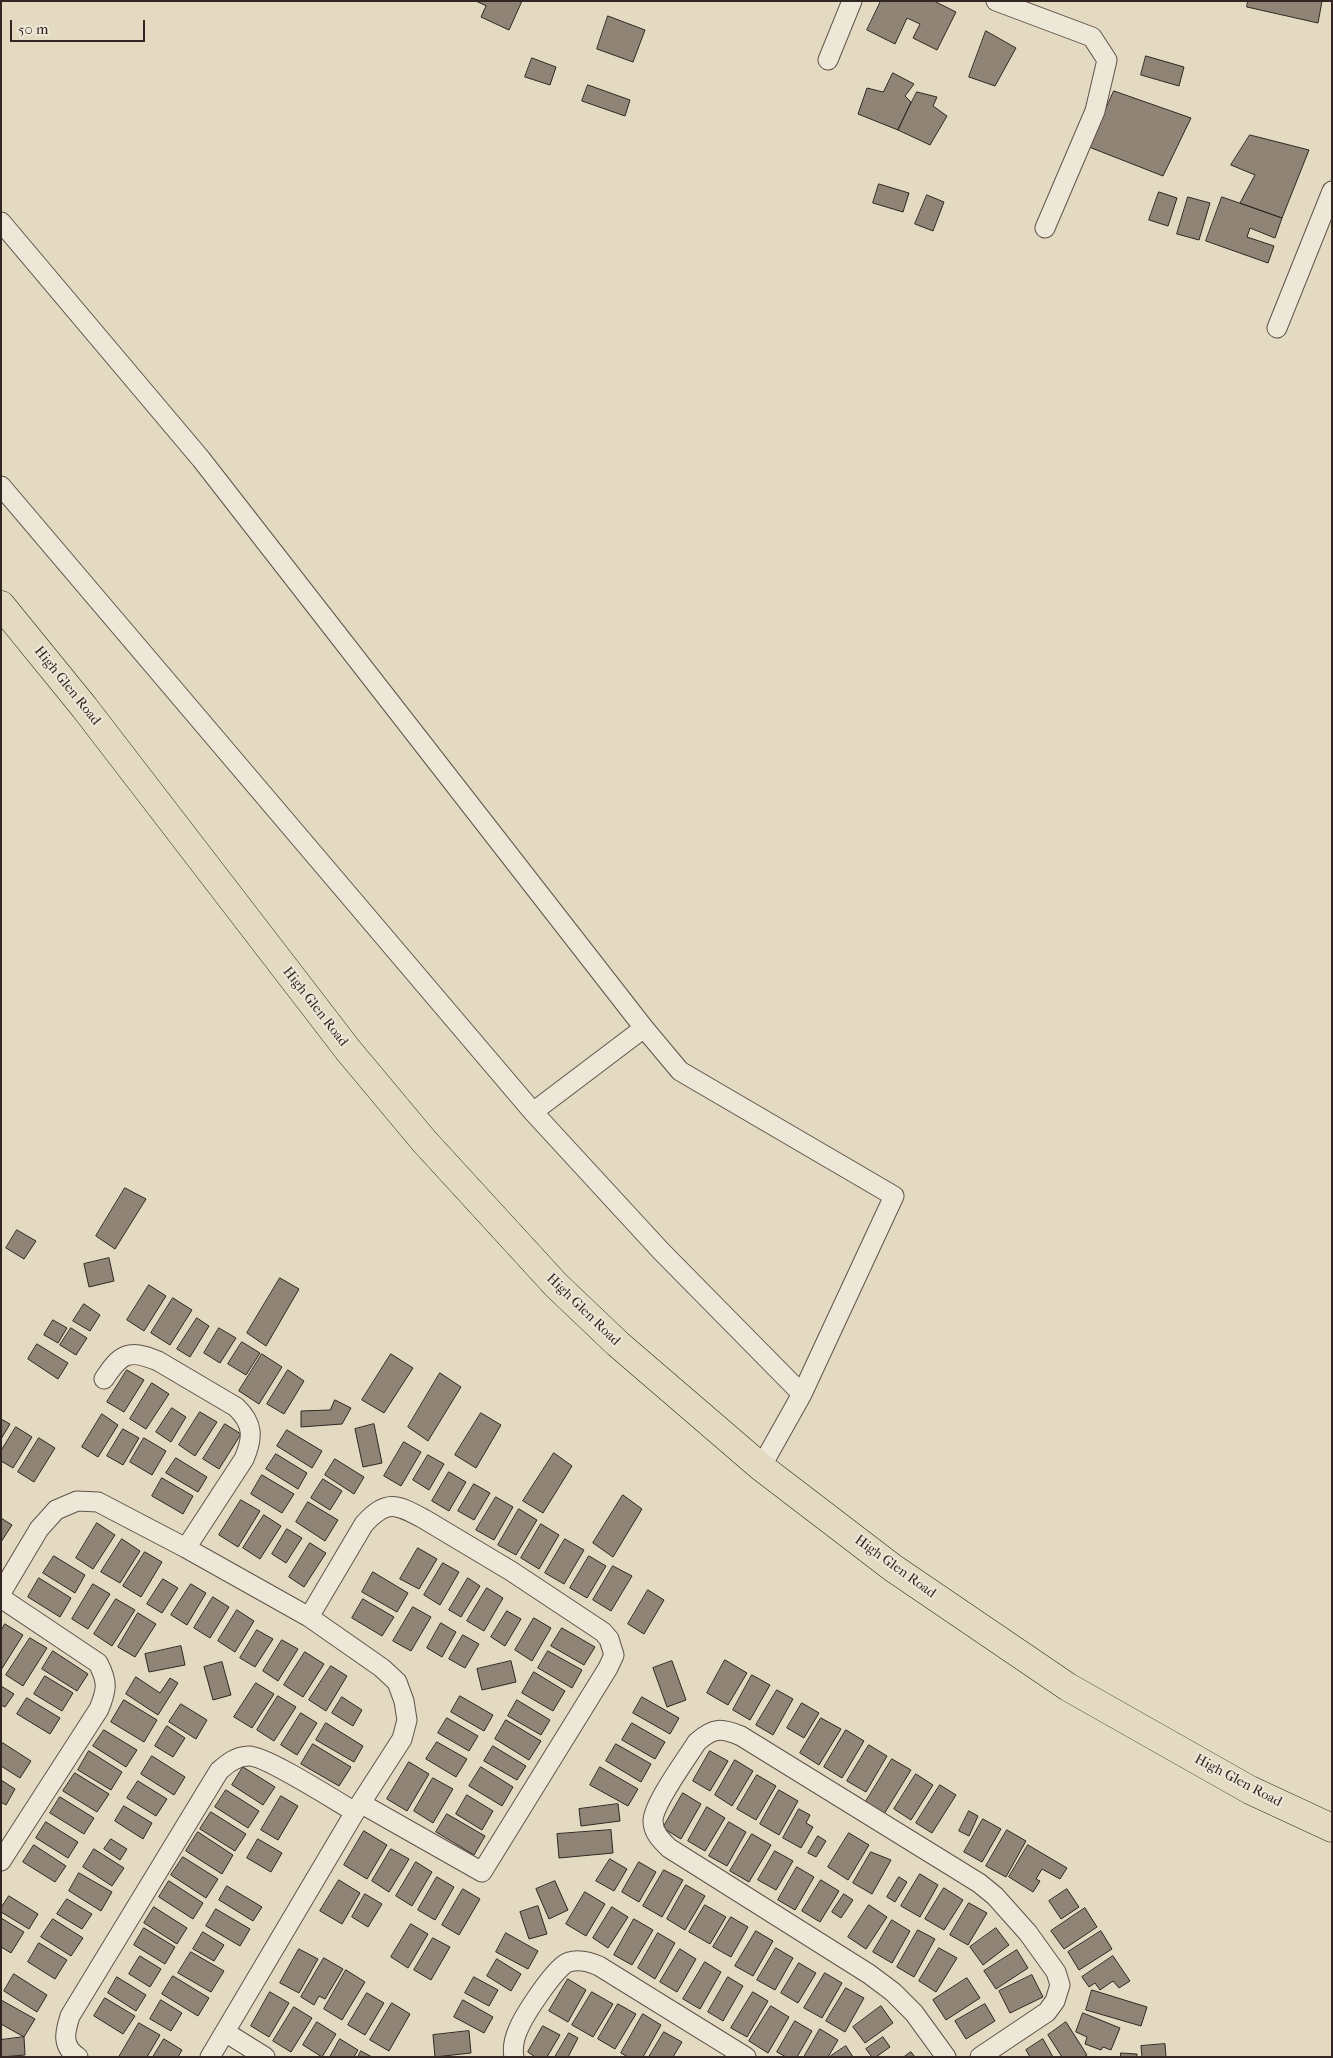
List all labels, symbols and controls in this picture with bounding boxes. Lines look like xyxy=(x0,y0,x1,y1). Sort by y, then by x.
scale bar xyxy=(12,10,148,42)
text: 50 m xyxy=(18,20,48,38)
street label: High Glen Road xyxy=(30,643,104,729)
street label: High Glen Road xyxy=(279,964,351,1050)
street label: High Glen Road xyxy=(542,1270,624,1350)
street label: High Glen Road xyxy=(851,1532,939,1602)
street label: High Glen Road xyxy=(1192,1751,1284,1811)

